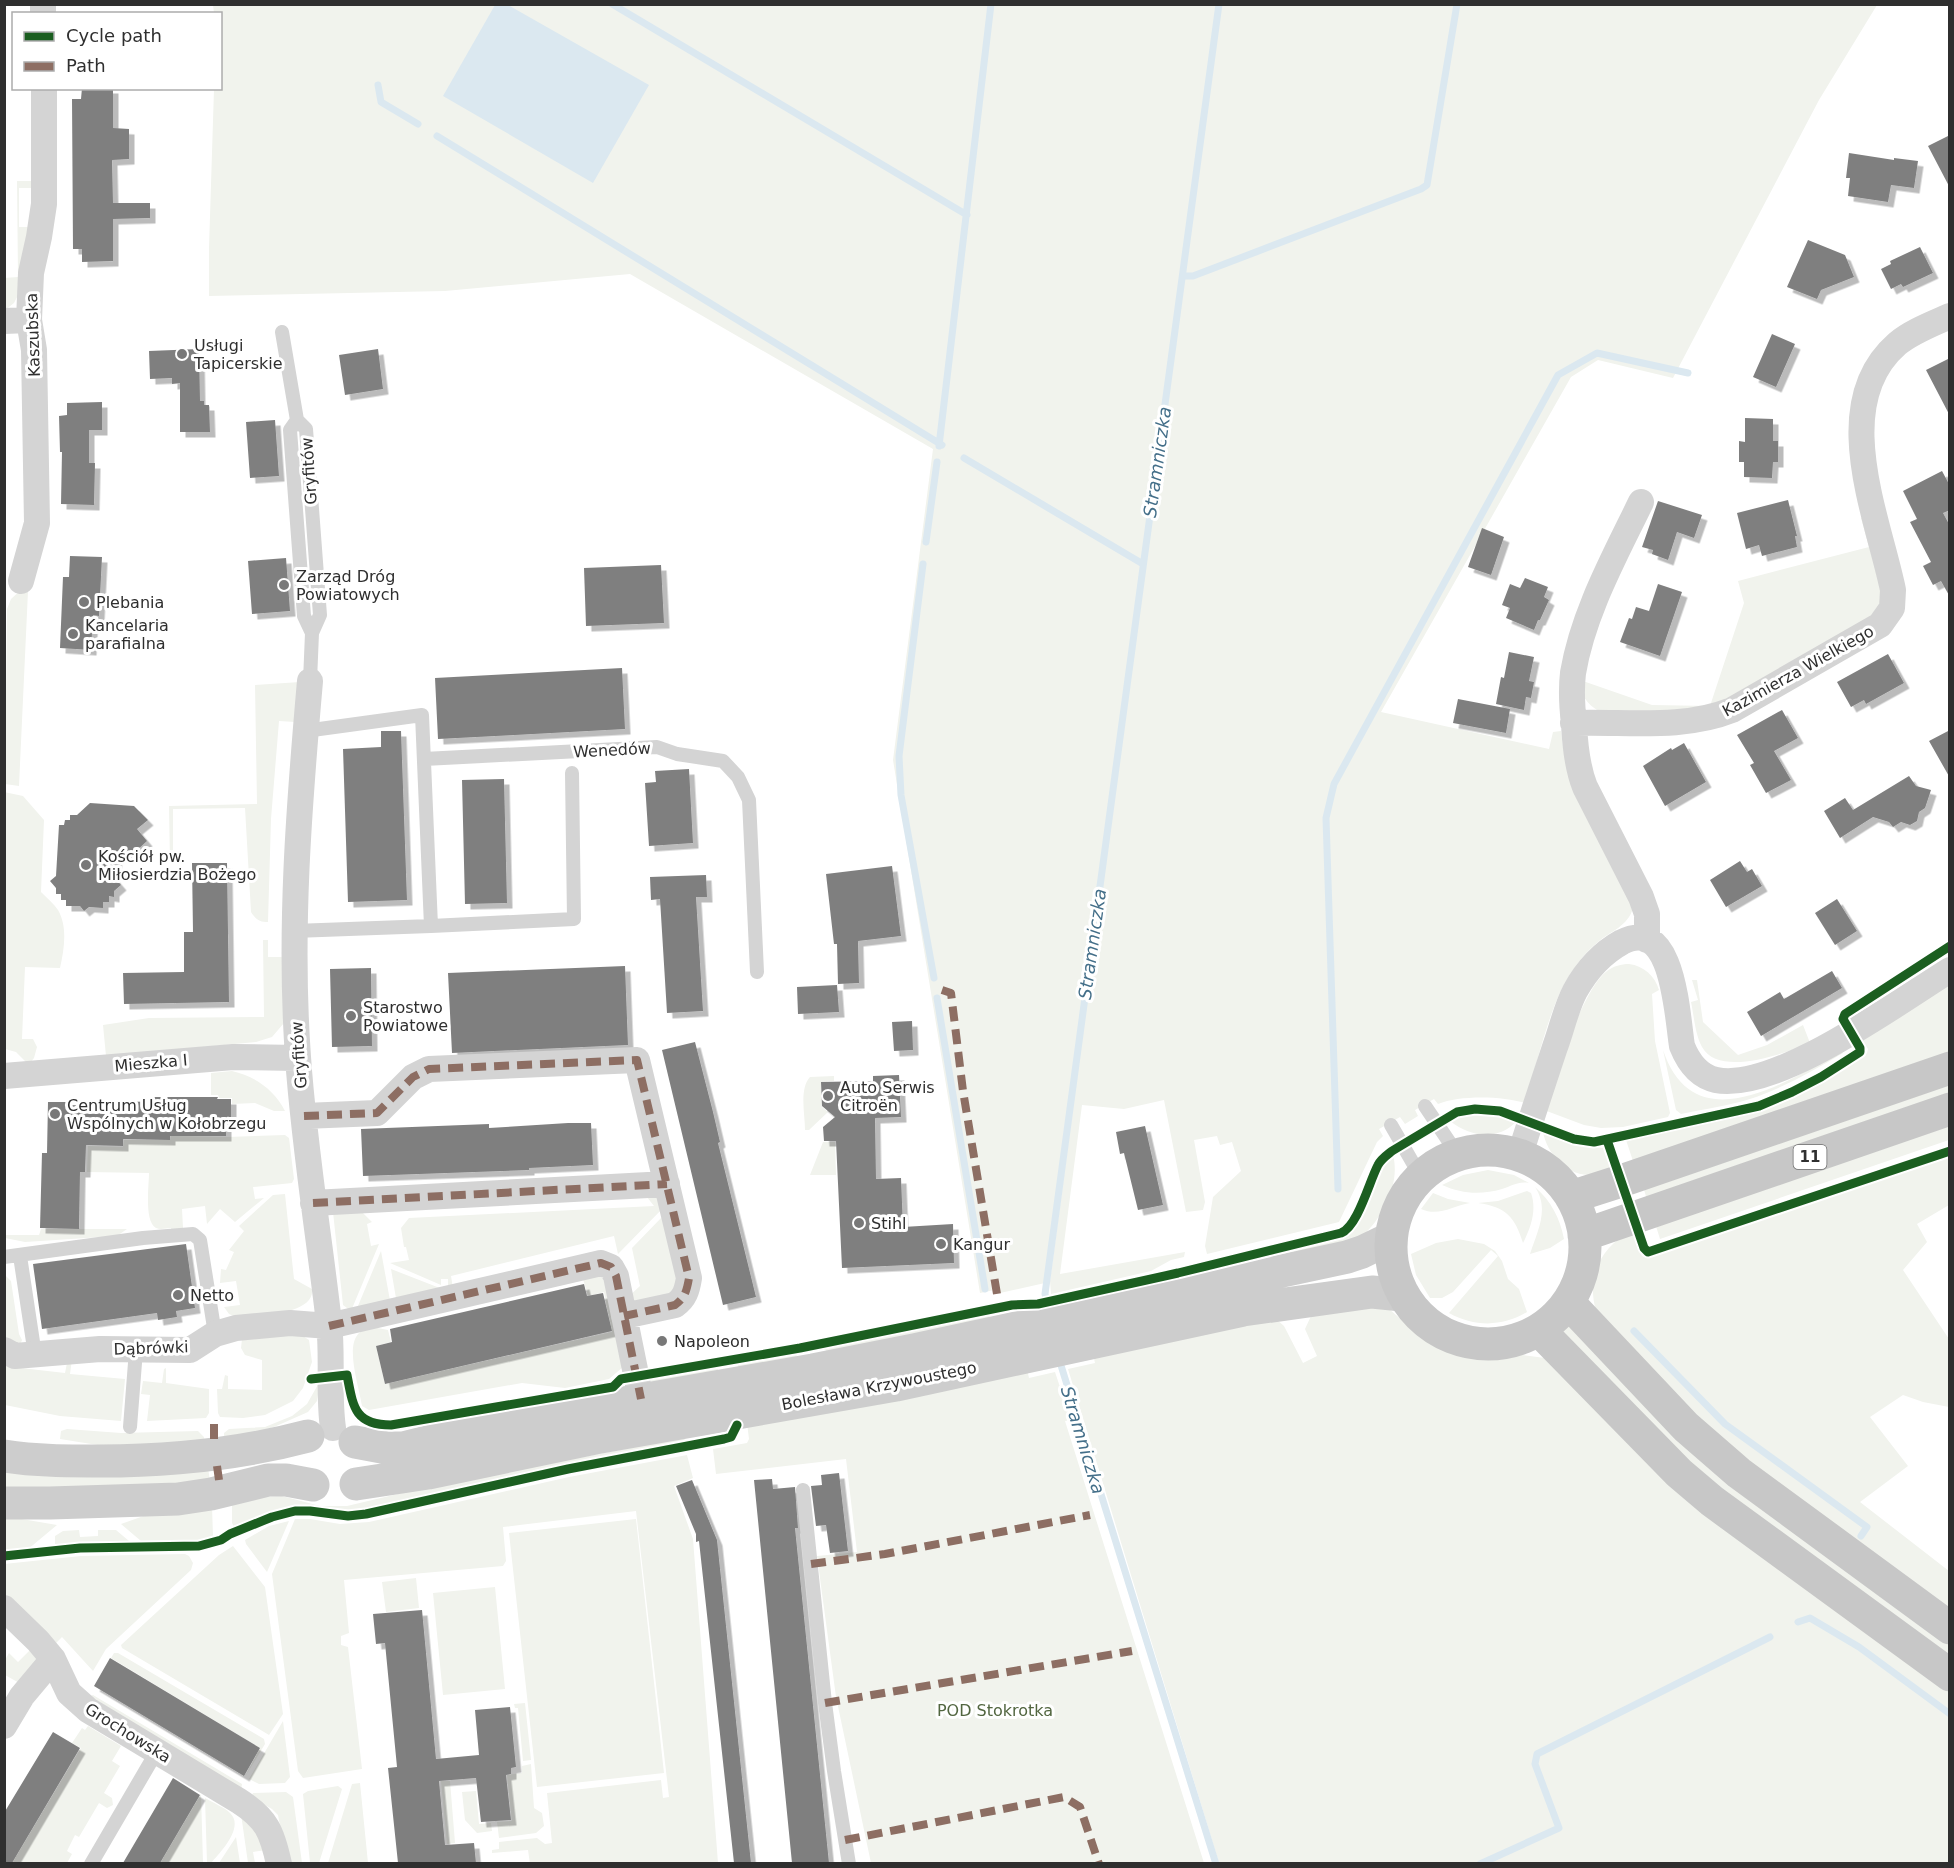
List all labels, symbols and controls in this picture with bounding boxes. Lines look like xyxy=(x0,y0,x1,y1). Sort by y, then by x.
legend xyxy=(12,12,222,90)
text: Cycle path xyxy=(66,25,162,46)
text: Path xyxy=(66,55,106,76)
street label: Kaszubska xyxy=(22,293,44,377)
place label: Usługi Tapicerskie xyxy=(193,336,283,373)
marker: Usługi Tapicerskie xyxy=(175,347,189,361)
water label: Stramniczka xyxy=(1139,405,1175,519)
street label: Gryfitów xyxy=(297,437,321,505)
place label: Zarząd Dróg Powiatowych xyxy=(296,567,400,604)
marker: Zarząd Dróg Powiatowych xyxy=(277,578,291,592)
place label: Plebania xyxy=(96,593,164,612)
marker: Plebania xyxy=(77,595,91,609)
place label: Kancelaria parafialna xyxy=(85,616,169,653)
street label: Kazimierza Wielkiego xyxy=(1719,621,1877,721)
marker: Kancelaria parafialna xyxy=(66,627,80,641)
street label: Wenedów xyxy=(573,738,651,762)
place label: Kościół pw. Miłosierdzia Bożego xyxy=(98,847,256,884)
marker: Kościół pw. Miłosierdzia Bożego xyxy=(79,858,93,872)
water label: Stramniczka xyxy=(1074,887,1110,1001)
place label: Starostwo Powiatowe xyxy=(363,998,448,1035)
marker: Starostwo Powiatowe xyxy=(344,1009,358,1023)
street label: Gryfitów xyxy=(287,1021,311,1089)
street label: Mieszka I xyxy=(114,1050,188,1076)
place label: Auto Serwis Citroën xyxy=(840,1078,935,1115)
marker: Auto Serwis Citroën xyxy=(821,1089,835,1103)
place label: Centrum Usług Wspólnych w Kołobrzegu xyxy=(67,1096,266,1133)
marker: Centrum Usług Wspólnych w Kołobrzegu xyxy=(48,1107,62,1121)
road number: 11 xyxy=(1794,1145,1826,1169)
place label: Stihl xyxy=(871,1214,906,1233)
marker: Stihl xyxy=(852,1216,866,1230)
place label: Kangur xyxy=(953,1235,1010,1254)
marker: Kangur xyxy=(934,1237,948,1251)
place label: Netto xyxy=(190,1286,234,1305)
marker: Netto xyxy=(171,1288,185,1302)
place label: Napoleon xyxy=(674,1332,750,1351)
marker: Napoleon xyxy=(655,1334,669,1348)
street label: Dąbrówki xyxy=(113,1337,189,1359)
street label: Bolesława Krzywoustego xyxy=(780,1358,978,1414)
water label: Stramniczka xyxy=(1057,1384,1109,1496)
street label: Grochowska xyxy=(82,1699,174,1767)
park label: POD Stokrotka xyxy=(937,1701,1053,1720)

